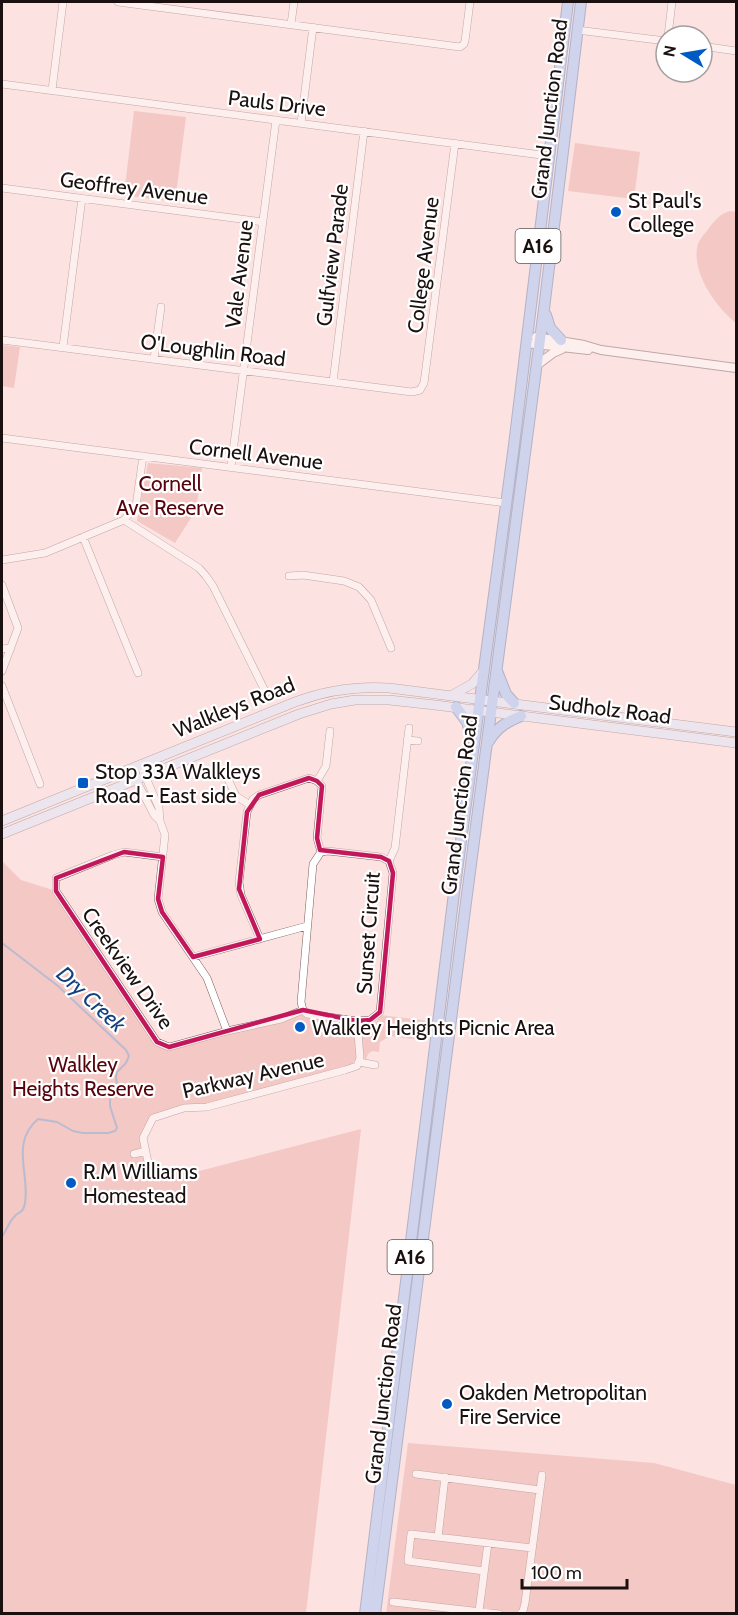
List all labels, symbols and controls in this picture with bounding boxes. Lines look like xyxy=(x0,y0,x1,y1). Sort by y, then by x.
street label: Grand Junction Road xyxy=(526,18,572,200)
north arrow xyxy=(654,24,714,84)
text: N xyxy=(659,44,680,59)
street label: Pauls Drive xyxy=(227,85,328,121)
street label: Geoffrey Avenue xyxy=(59,167,210,210)
street label: Gulfview Parade xyxy=(311,182,353,328)
place label: St Paul's College xyxy=(628,188,702,237)
street label: College Avenue xyxy=(402,195,444,335)
marker: St Paul's College xyxy=(609,205,623,219)
street label: Vale Avenue xyxy=(220,218,258,330)
road number: A16 xyxy=(516,229,560,263)
street label: O'Loughlin Road xyxy=(139,329,287,371)
street label: Cornell Avenue xyxy=(188,433,325,475)
park label: Cornell Ave Reserve xyxy=(116,471,224,520)
street label: Walkleys Road xyxy=(170,671,298,743)
street label: Sudholz Road xyxy=(548,689,672,729)
street label: Grand Junction Road xyxy=(436,714,482,896)
place label: Stop 33A Walkleys Road - East side xyxy=(95,759,261,808)
marker: Stop 33A Walkleys Road - East side xyxy=(76,776,90,790)
street label: Sunset Circuit xyxy=(351,871,385,995)
street label: Creekview Drive xyxy=(77,902,179,1034)
water label: Dry Creek xyxy=(51,960,132,1038)
place label: Walkley Heights Picnic Area xyxy=(312,1015,555,1040)
marker: Walkley Heights Picnic Area xyxy=(293,1020,307,1034)
street label: Parkway Avenue xyxy=(180,1047,326,1103)
park label: Walkley Heights Reserve xyxy=(12,1052,154,1101)
place label: R.M Williams Homestead xyxy=(83,1159,198,1208)
marker: R.M Williams Homestead xyxy=(64,1176,78,1190)
road number: A16 xyxy=(388,1240,432,1274)
street label: Grand Junction Road xyxy=(360,1303,406,1485)
place label: Oakden Metropolitan Fire Service xyxy=(459,1380,647,1429)
marker: Oakden Metropolitan Fire Service xyxy=(440,1397,454,1411)
scale bar xyxy=(522,1552,627,1590)
text: 100 m xyxy=(531,1562,582,1584)

